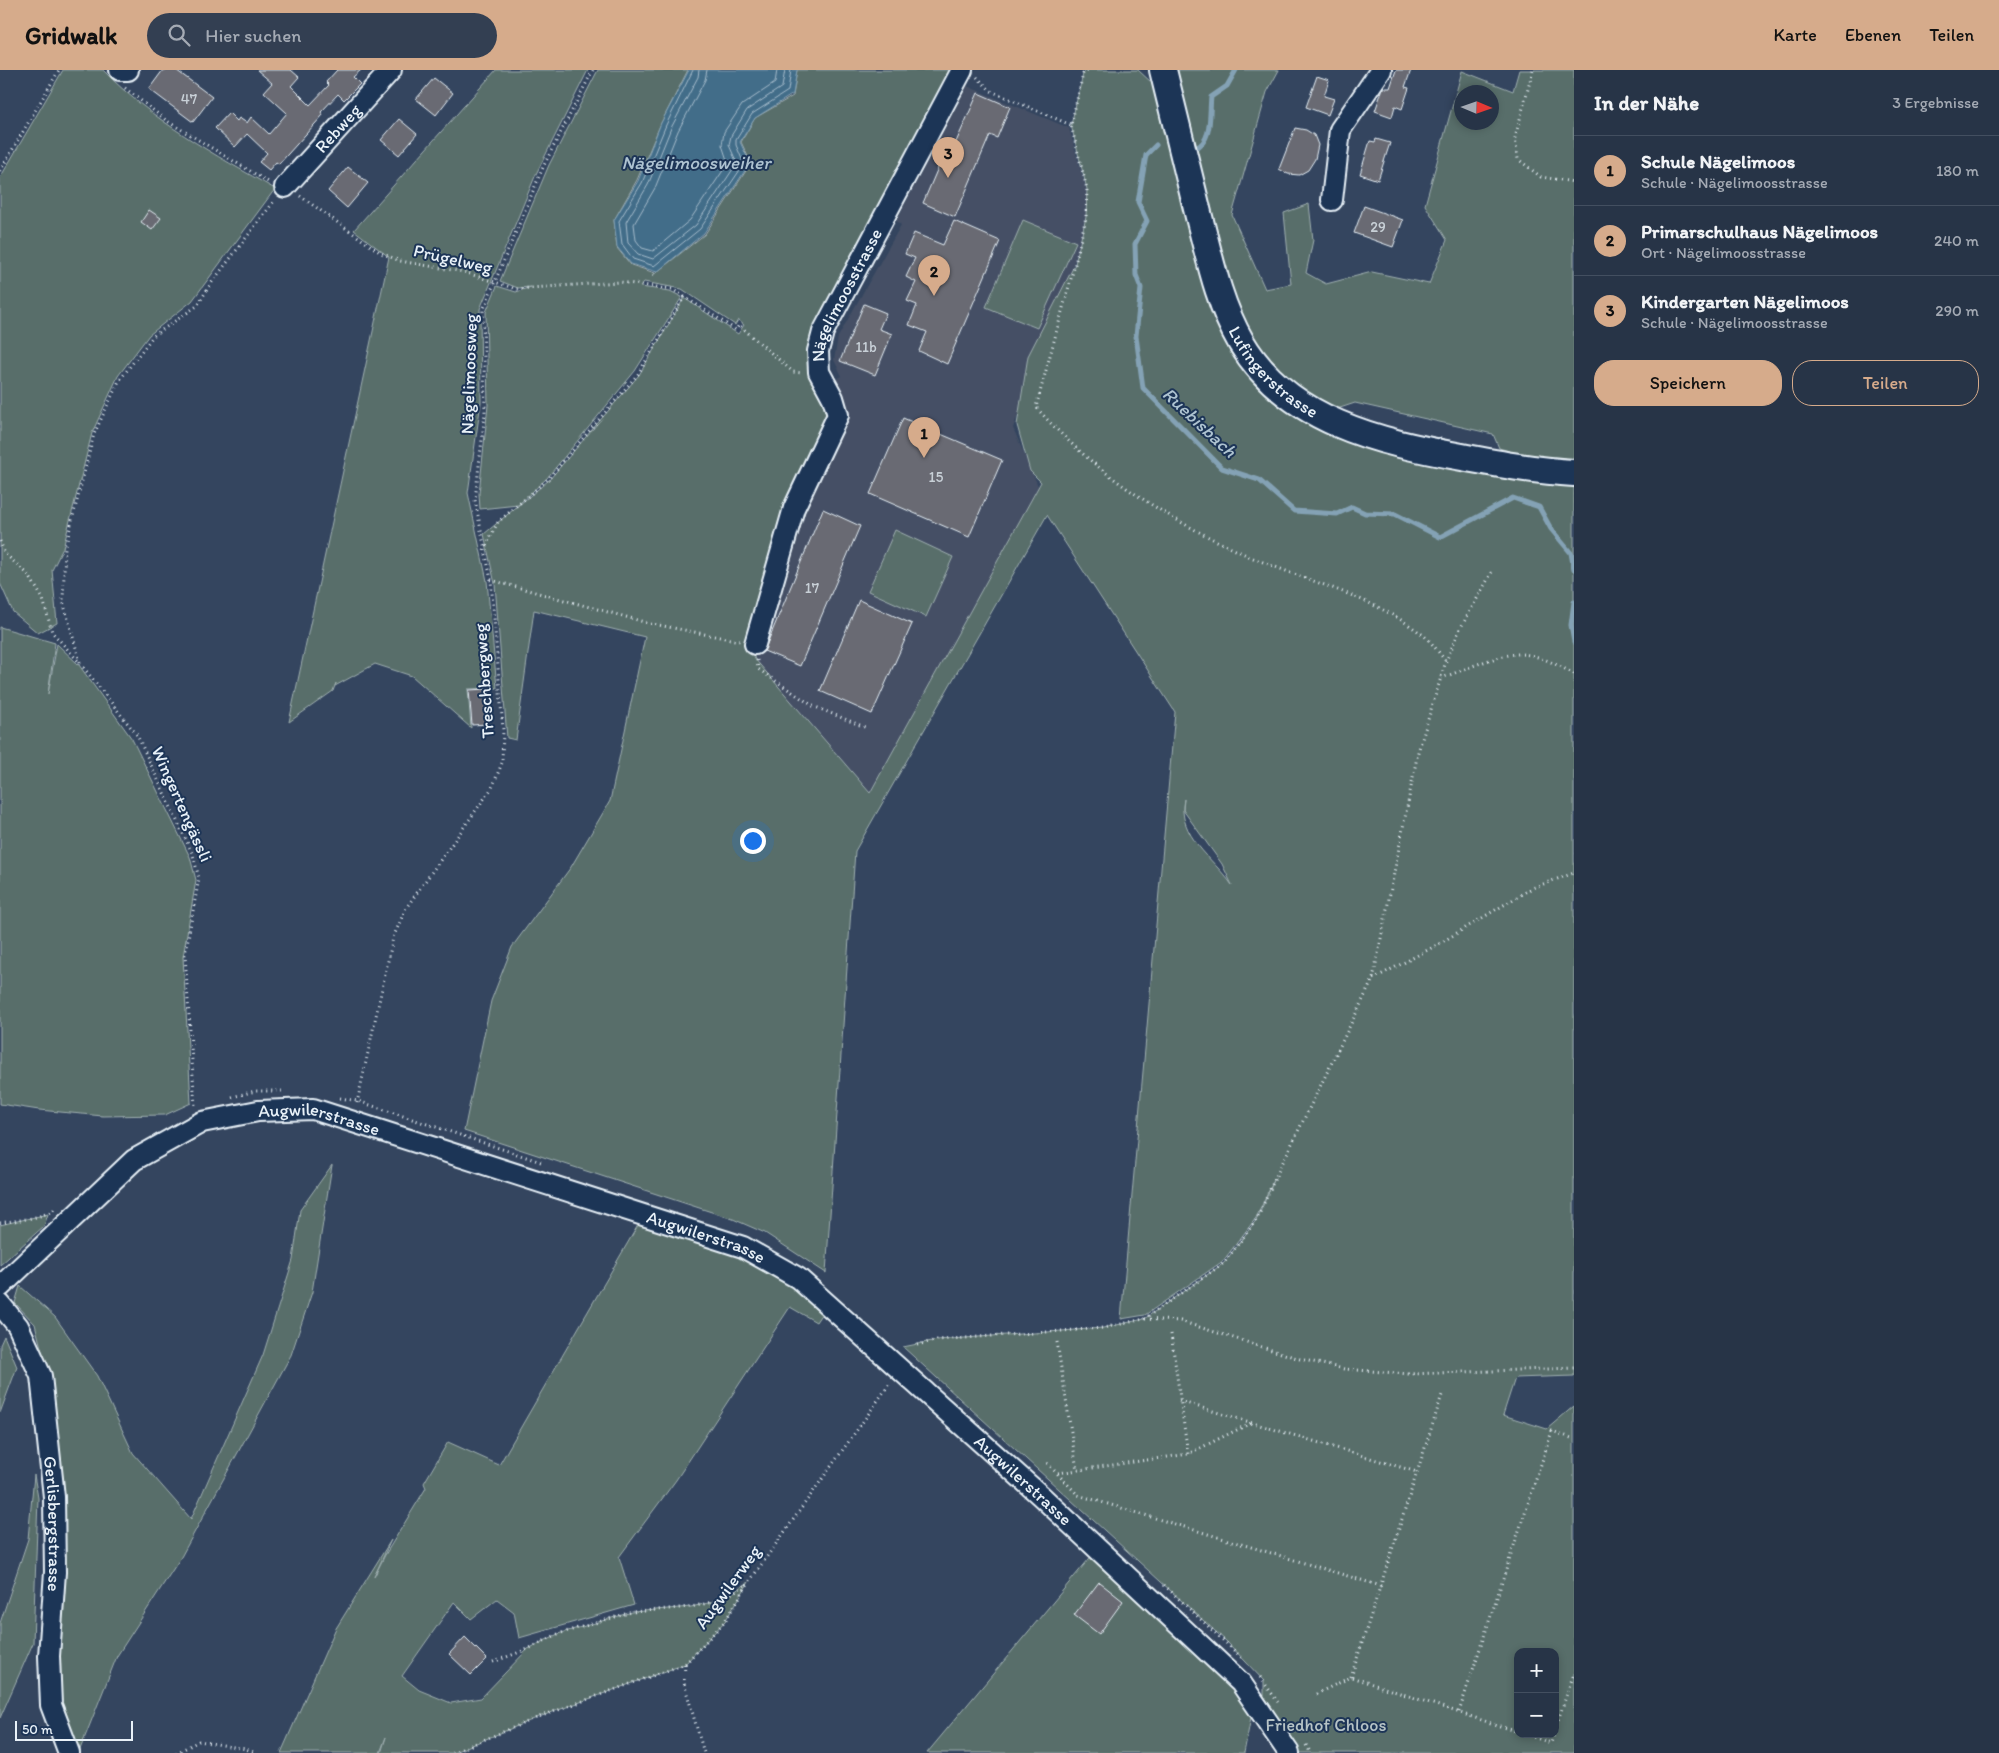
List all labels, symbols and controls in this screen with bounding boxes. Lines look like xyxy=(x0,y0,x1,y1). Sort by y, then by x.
search box xyxy=(147,13,497,58)
text: Gridwalk xyxy=(25,21,117,50)
icon: search xyxy=(165,21,193,49)
text: Hier suchen xyxy=(205,24,301,47)
text: Karte xyxy=(1774,24,1817,46)
text: Ebenen xyxy=(1845,24,1901,46)
text: Teilen xyxy=(1929,24,1974,46)
north arrow xyxy=(1454,85,1499,130)
house number: 47 xyxy=(181,90,198,108)
text: In der Nähe xyxy=(1594,90,1699,115)
text: 3 Ergebnisse xyxy=(1892,93,1979,112)
street label: Rebweg xyxy=(310,99,366,158)
pin: 3 xyxy=(932,137,964,178)
text: Schule Nägelimoos xyxy=(1641,150,1795,173)
water label: Nägelimoosweiher xyxy=(621,151,773,174)
text: 1 xyxy=(1606,161,1614,180)
text: 180 m xyxy=(1936,161,1979,180)
text: Schule · Nägelimoosstrasse xyxy=(1641,173,1828,192)
house number: 29 xyxy=(1370,218,1386,236)
text: Primarschulhaus Nägelimoos xyxy=(1641,220,1878,243)
street label: Nägelimoosstrasse xyxy=(807,225,887,362)
text: 2 xyxy=(1606,231,1614,250)
text: 240 m xyxy=(1934,231,1979,250)
street label: Prügelweg xyxy=(411,239,495,279)
text: Ort · Nägelimoosstrasse xyxy=(1641,243,1806,262)
pin: 2 xyxy=(918,255,950,296)
text: Kindergarten Nägelimoos xyxy=(1641,290,1849,313)
text: 3 xyxy=(1606,301,1614,320)
text: 290 m xyxy=(1935,301,1979,320)
street label: Nägelimoosweg xyxy=(456,313,482,435)
text: Schule · Nägelimoosstrasse xyxy=(1641,313,1828,332)
street label: Lufingerstrasse xyxy=(1224,323,1322,423)
house number: 11b xyxy=(855,338,877,356)
button: Speichern xyxy=(1594,360,1782,406)
button: Teilen xyxy=(1792,360,1979,406)
water label: Ruebisbach xyxy=(1158,382,1242,463)
pin: 1 xyxy=(908,417,940,458)
house number: 15 xyxy=(929,468,944,486)
house number: 17 xyxy=(805,579,820,597)
street label: Treschbergweg xyxy=(469,622,499,739)
street label: Wingertengässli xyxy=(147,743,217,865)
your location xyxy=(740,828,766,854)
street label: Augwilerstrasse xyxy=(258,1098,383,1141)
street label: Augwilerstrasse xyxy=(644,1206,769,1268)
street label: Augwilerstrasse xyxy=(970,1430,1077,1530)
street label: Gerlisbergstrasse xyxy=(39,1455,66,1593)
street label: Augwilerweg xyxy=(690,1540,766,1633)
map controls xyxy=(1514,1648,1559,1738)
button: + xyxy=(1514,1648,1559,1693)
button: − xyxy=(1514,1693,1559,1738)
park label: Friedhof Chloos xyxy=(1266,1714,1386,1736)
scale bar xyxy=(15,1718,132,1741)
text: 50 m xyxy=(22,1721,53,1738)

